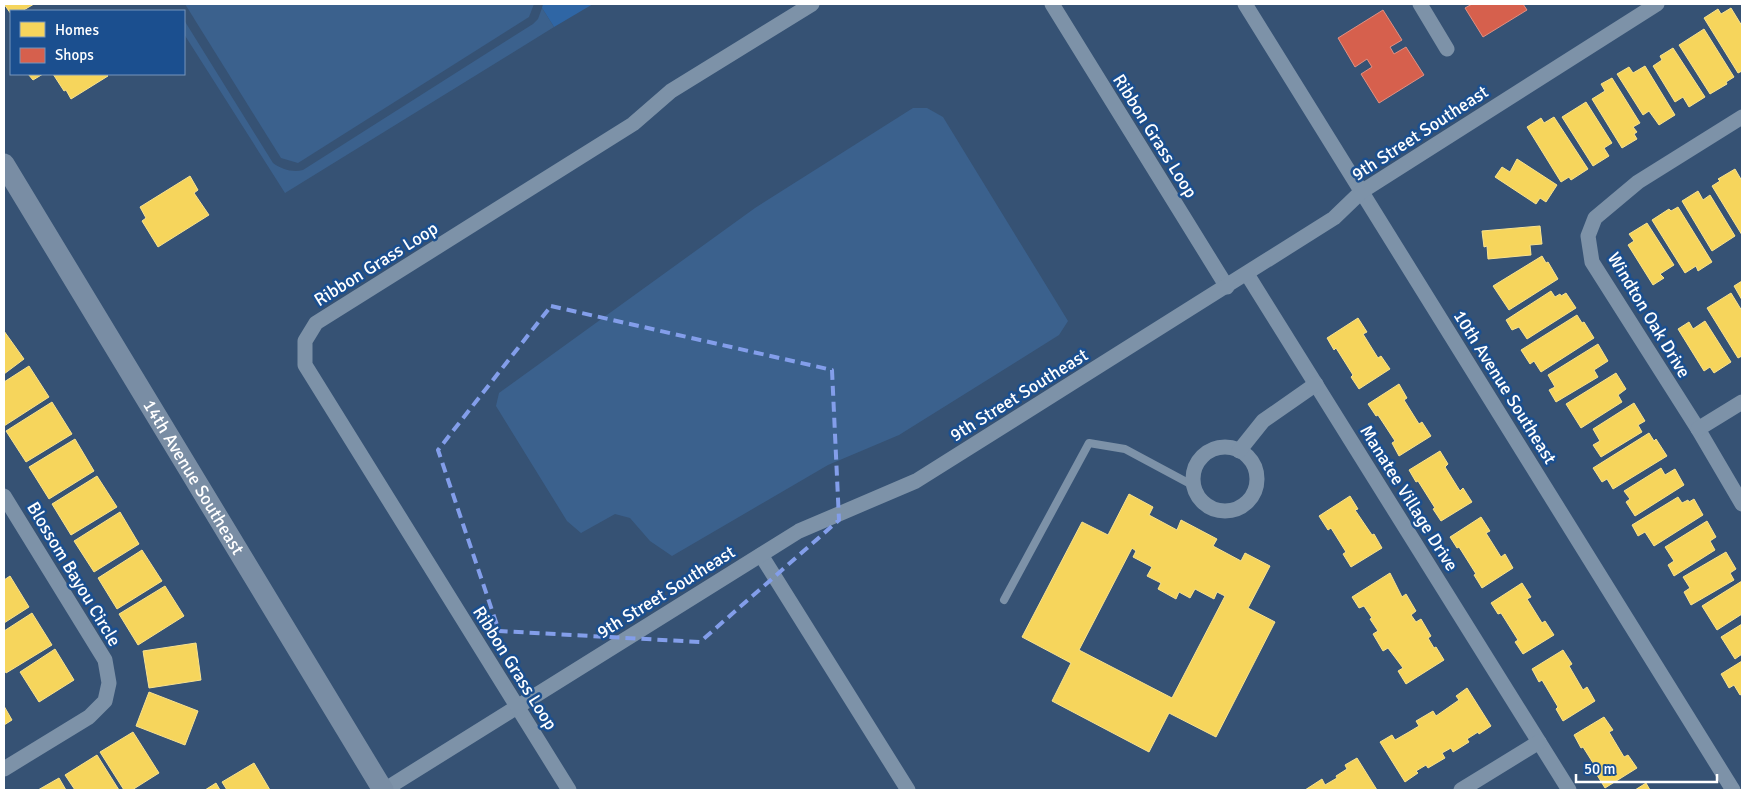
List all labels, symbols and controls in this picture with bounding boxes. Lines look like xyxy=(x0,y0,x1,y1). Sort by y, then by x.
legend xyxy=(10,10,185,75)
text: Homes xyxy=(55,21,99,39)
text: Shops xyxy=(55,46,94,64)
street label: Ribbon Grass Loop xyxy=(1108,70,1202,202)
street label: 9th Street Southeast xyxy=(1348,81,1492,185)
street label: Ribbon Grass Loop xyxy=(310,217,442,311)
street label: Windton Oak Drive xyxy=(1603,248,1695,382)
street label: 10th Avenue Southeast xyxy=(1449,306,1561,468)
street label: 9th Street Southeast xyxy=(946,344,1092,446)
street label: 14th Avenue Southeast xyxy=(138,395,249,559)
street label: Manatee Village Drive xyxy=(1355,421,1463,575)
street label: Blossom Bayou Circle xyxy=(22,498,126,650)
street label: 9th Street Southeast xyxy=(593,541,739,643)
street label: Ribbon Grass Loop xyxy=(468,602,562,734)
scale bar xyxy=(1576,752,1717,784)
text: 50 m xyxy=(1584,760,1615,778)

